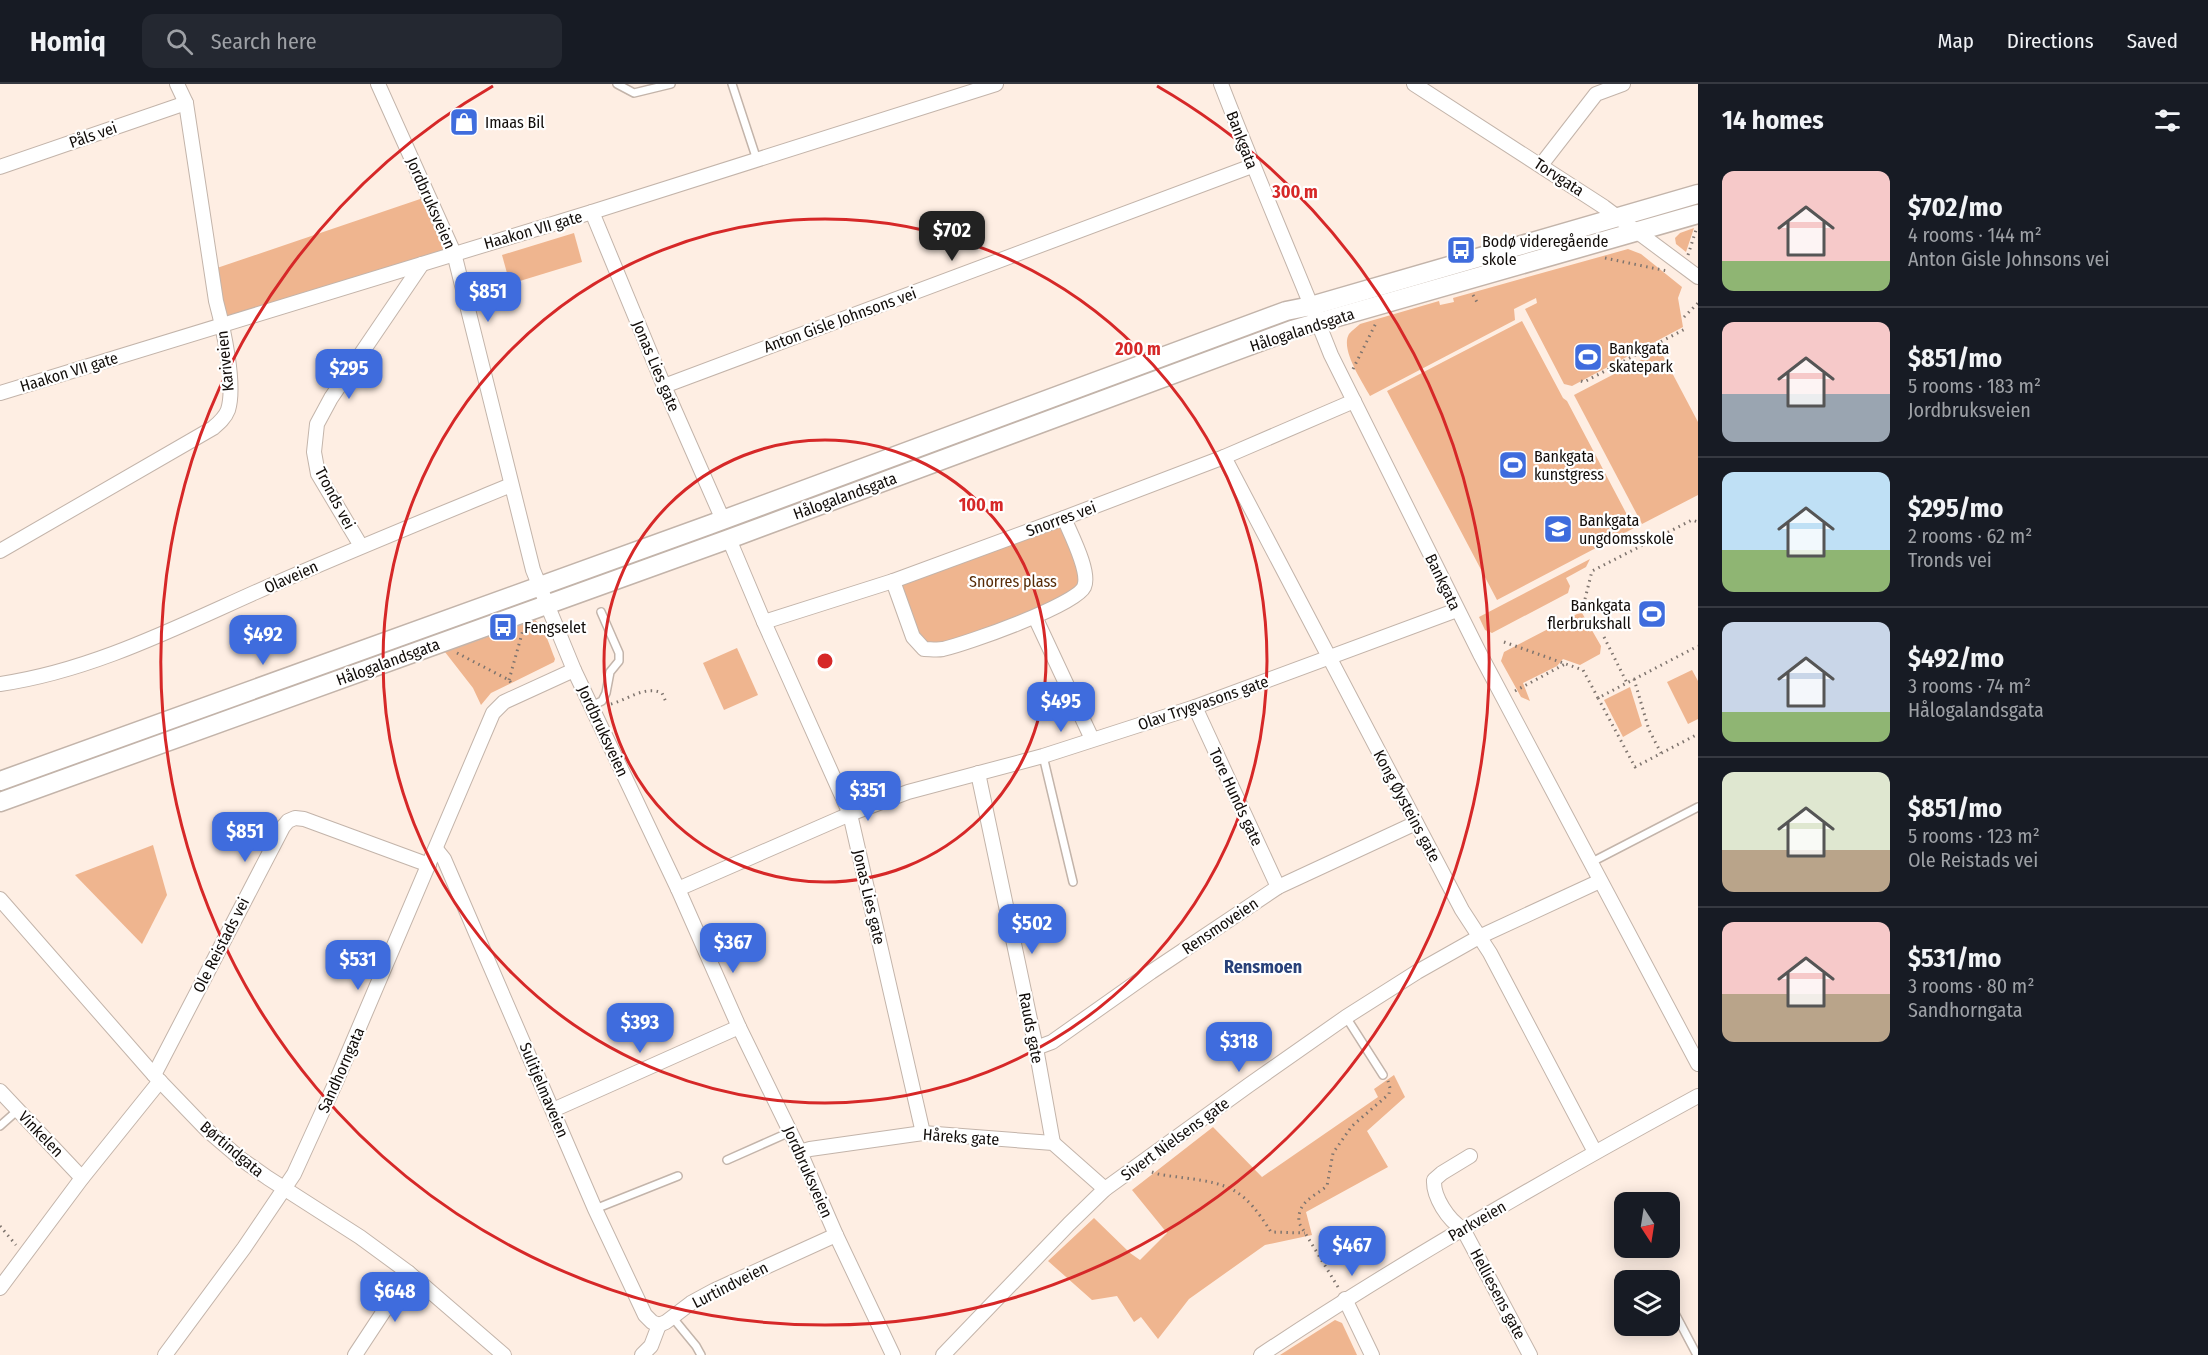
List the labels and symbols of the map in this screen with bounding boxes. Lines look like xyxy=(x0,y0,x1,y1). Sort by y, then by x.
shop icon: Imaas Bil xyxy=(448,106,480,138)
street label: Bankgata xyxy=(1222,108,1262,172)
place label: Imaas Bil xyxy=(485,113,545,132)
street label: Påls vei xyxy=(67,118,119,152)
street label: Jordbruksveien xyxy=(402,154,460,252)
street label: Torvgata xyxy=(1530,154,1588,200)
text: 300 m xyxy=(1271,181,1318,203)
street label: Haakon VII gate xyxy=(482,207,584,253)
pin: $702 xyxy=(916,211,988,262)
place label: Bodø videregående skole xyxy=(1482,232,1609,269)
bus stop icon: Bodø videregående skole xyxy=(1445,234,1477,266)
pin: $851 xyxy=(452,272,524,323)
street label: Anton Gisle Johnsons vei xyxy=(761,284,919,356)
street label: Hålogalandsgata xyxy=(1247,304,1357,356)
street label: Jonas Lies gate xyxy=(628,318,684,414)
street label: Kariveien xyxy=(212,330,238,392)
text: 200 m xyxy=(1114,338,1161,360)
place label: Bankgata skatepark xyxy=(1609,339,1674,376)
sports icon: Bankgata skatepark xyxy=(1572,341,1604,373)
street label: Haakon VII gate xyxy=(18,348,120,396)
pin: $295 xyxy=(313,349,385,400)
place label: Bankgata kunstgress xyxy=(1534,447,1604,484)
sports icon: Bankgata kunstgress xyxy=(1497,449,1529,481)
street label: Tronds vei xyxy=(311,464,359,532)
street label: Hålogalandsgata xyxy=(791,468,899,524)
text: 100 m xyxy=(959,494,1003,516)
street label: Snorres vei xyxy=(1023,498,1099,540)
place label: Bankgata ungdomsskole xyxy=(1579,511,1674,548)
school or university icon: Bankgata ungdomsskole xyxy=(1542,513,1574,545)
street label: Bankgata xyxy=(1421,551,1465,613)
street label: Olaveien xyxy=(261,557,321,597)
park label: Snorres plass xyxy=(969,572,1057,591)
place label: Bankgata flerbrukshall xyxy=(1548,596,1631,633)
sports icon: Bankgata flerbrukshall xyxy=(1636,598,1668,630)
bus stop icon: Fengselet xyxy=(487,611,519,643)
pin: $492 xyxy=(227,615,299,666)
place label: Fengselet xyxy=(524,618,587,637)
street label: Hålogalandsgata xyxy=(334,634,442,690)
centre of rings xyxy=(815,651,835,671)
street label: Olav Trygvasons gate xyxy=(1135,672,1271,734)
street label: Jordbruksveien xyxy=(574,682,632,780)
pin: $495 xyxy=(1025,682,1097,733)
street label: Tore Hunds gate xyxy=(1205,745,1267,849)
street label: Kong Øysteins gate xyxy=(1369,747,1445,865)
pin: $351 xyxy=(832,771,904,822)
pin: $851 xyxy=(209,812,281,863)
street label: Jonas Lies gate xyxy=(849,848,889,947)
street label: Ole Reistads vei xyxy=(189,894,253,996)
street label: Rensmoveien xyxy=(1178,894,1262,958)
pin: $502 xyxy=(996,904,1068,955)
pin: $367 xyxy=(697,923,769,974)
pin: $531 xyxy=(322,940,394,991)
district label: Rensmoen xyxy=(1224,956,1302,978)
street label: Rauds gate xyxy=(1015,991,1047,1065)
pin: $393 xyxy=(604,1003,676,1054)
pin: $318 xyxy=(1203,1022,1275,1073)
street label: Sandhorngata xyxy=(314,1024,368,1116)
street label: Sulitjelmaveien xyxy=(515,1040,573,1140)
street label: Sivert Nielsens gate xyxy=(1117,1093,1233,1185)
street label: Vinkelen xyxy=(15,1107,67,1161)
street label: Børtindgata xyxy=(196,1117,268,1181)
street label: Jordbruksveien xyxy=(779,1123,837,1221)
street label: Håreks gate xyxy=(922,1125,1000,1149)
north arrow xyxy=(1614,1192,1680,1258)
street label: Parkveien xyxy=(1445,1197,1509,1245)
pin: $467 xyxy=(1316,1226,1388,1277)
street label: Helliesens gate xyxy=(1466,1246,1530,1343)
street label: Lurtindveien xyxy=(689,1258,771,1312)
pin: $648 xyxy=(359,1272,431,1323)

